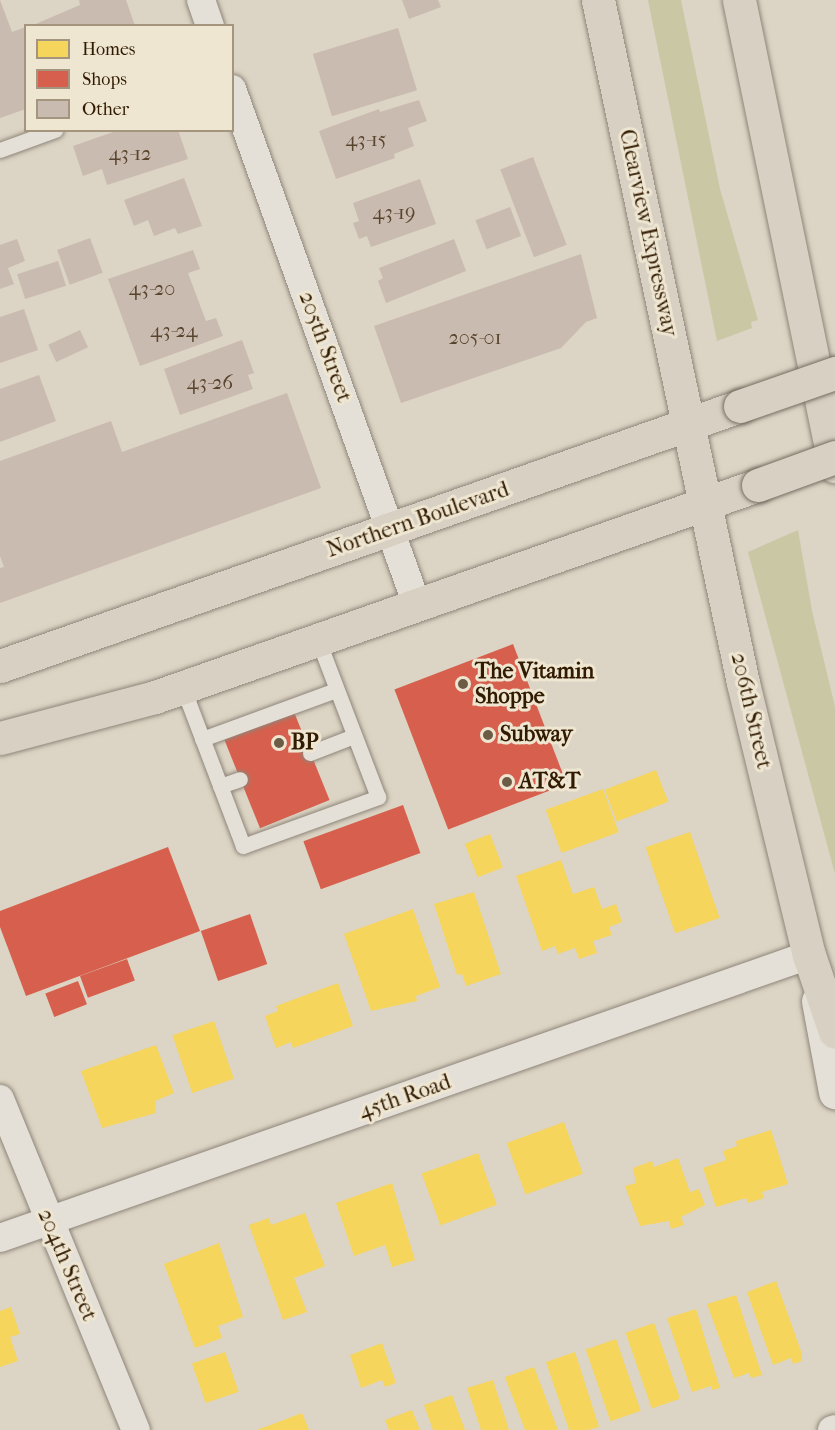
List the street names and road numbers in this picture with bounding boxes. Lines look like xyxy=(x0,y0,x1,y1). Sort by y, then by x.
street label: Clearview Expressway xyxy=(613,127,683,339)
street label: 205th Street xyxy=(293,288,357,406)
street label: Northern Boulevard xyxy=(323,476,513,564)
street label: 206th Street xyxy=(725,650,777,772)
street label: 45th Road xyxy=(355,1069,455,1125)
street label: 204th Street xyxy=(32,1205,102,1325)

